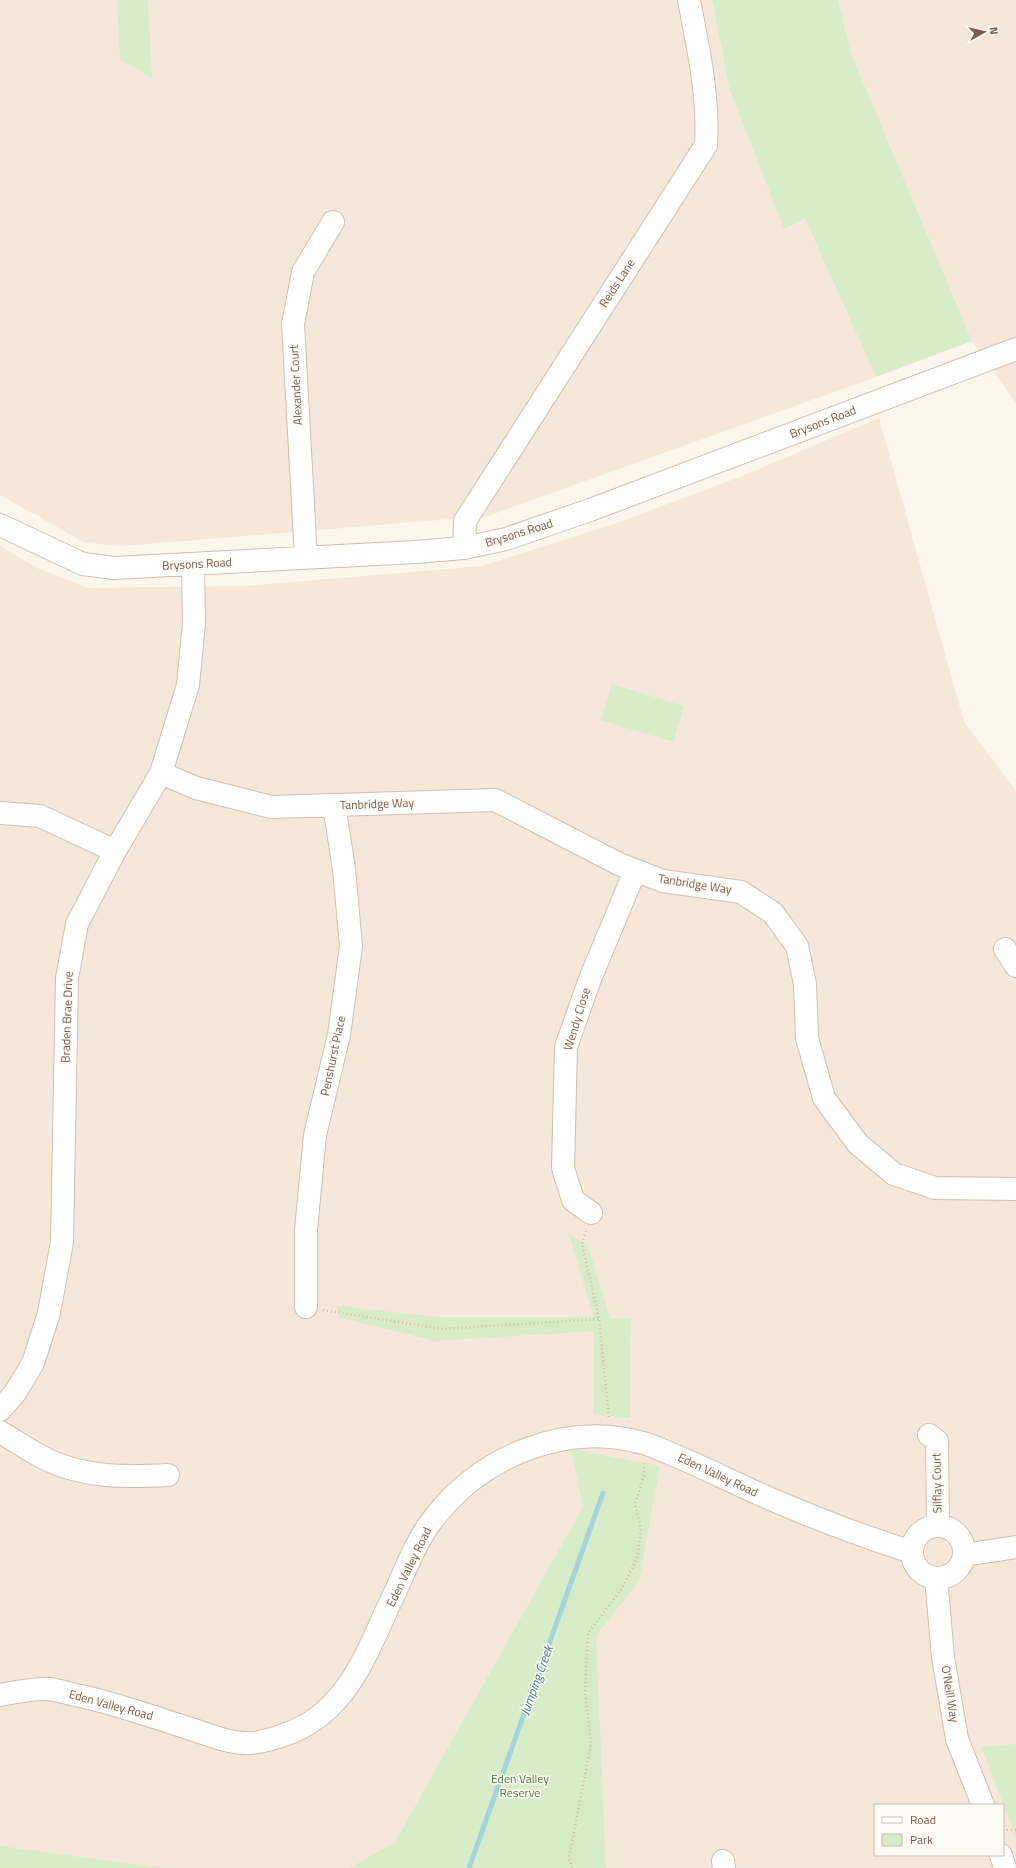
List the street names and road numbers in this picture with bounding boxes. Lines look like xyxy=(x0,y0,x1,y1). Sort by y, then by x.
street label: Reids Lane xyxy=(594,255,639,311)
street label: Alexander Court xyxy=(284,344,307,426)
street label: Brysons Road xyxy=(787,400,859,443)
street label: Brysons Road xyxy=(483,513,555,552)
street label: Brysons Road xyxy=(162,552,232,575)
street label: Tanbridge Way xyxy=(340,793,415,814)
street label: Tanbridge Way xyxy=(657,868,733,899)
street label: Braden Brae Drive xyxy=(55,971,78,1063)
street label: Wendy Close xyxy=(558,985,595,1053)
street label: Penshurst Place xyxy=(315,1014,350,1098)
street label: Eden Valley Road xyxy=(675,1448,761,1501)
street label: Silflay Court xyxy=(926,1452,947,1513)
street label: Eden Valley Road xyxy=(381,1524,436,1610)
street label: O'Neill Way xyxy=(937,1664,964,1724)
street label: Eden Valley Road xyxy=(67,1684,155,1725)

